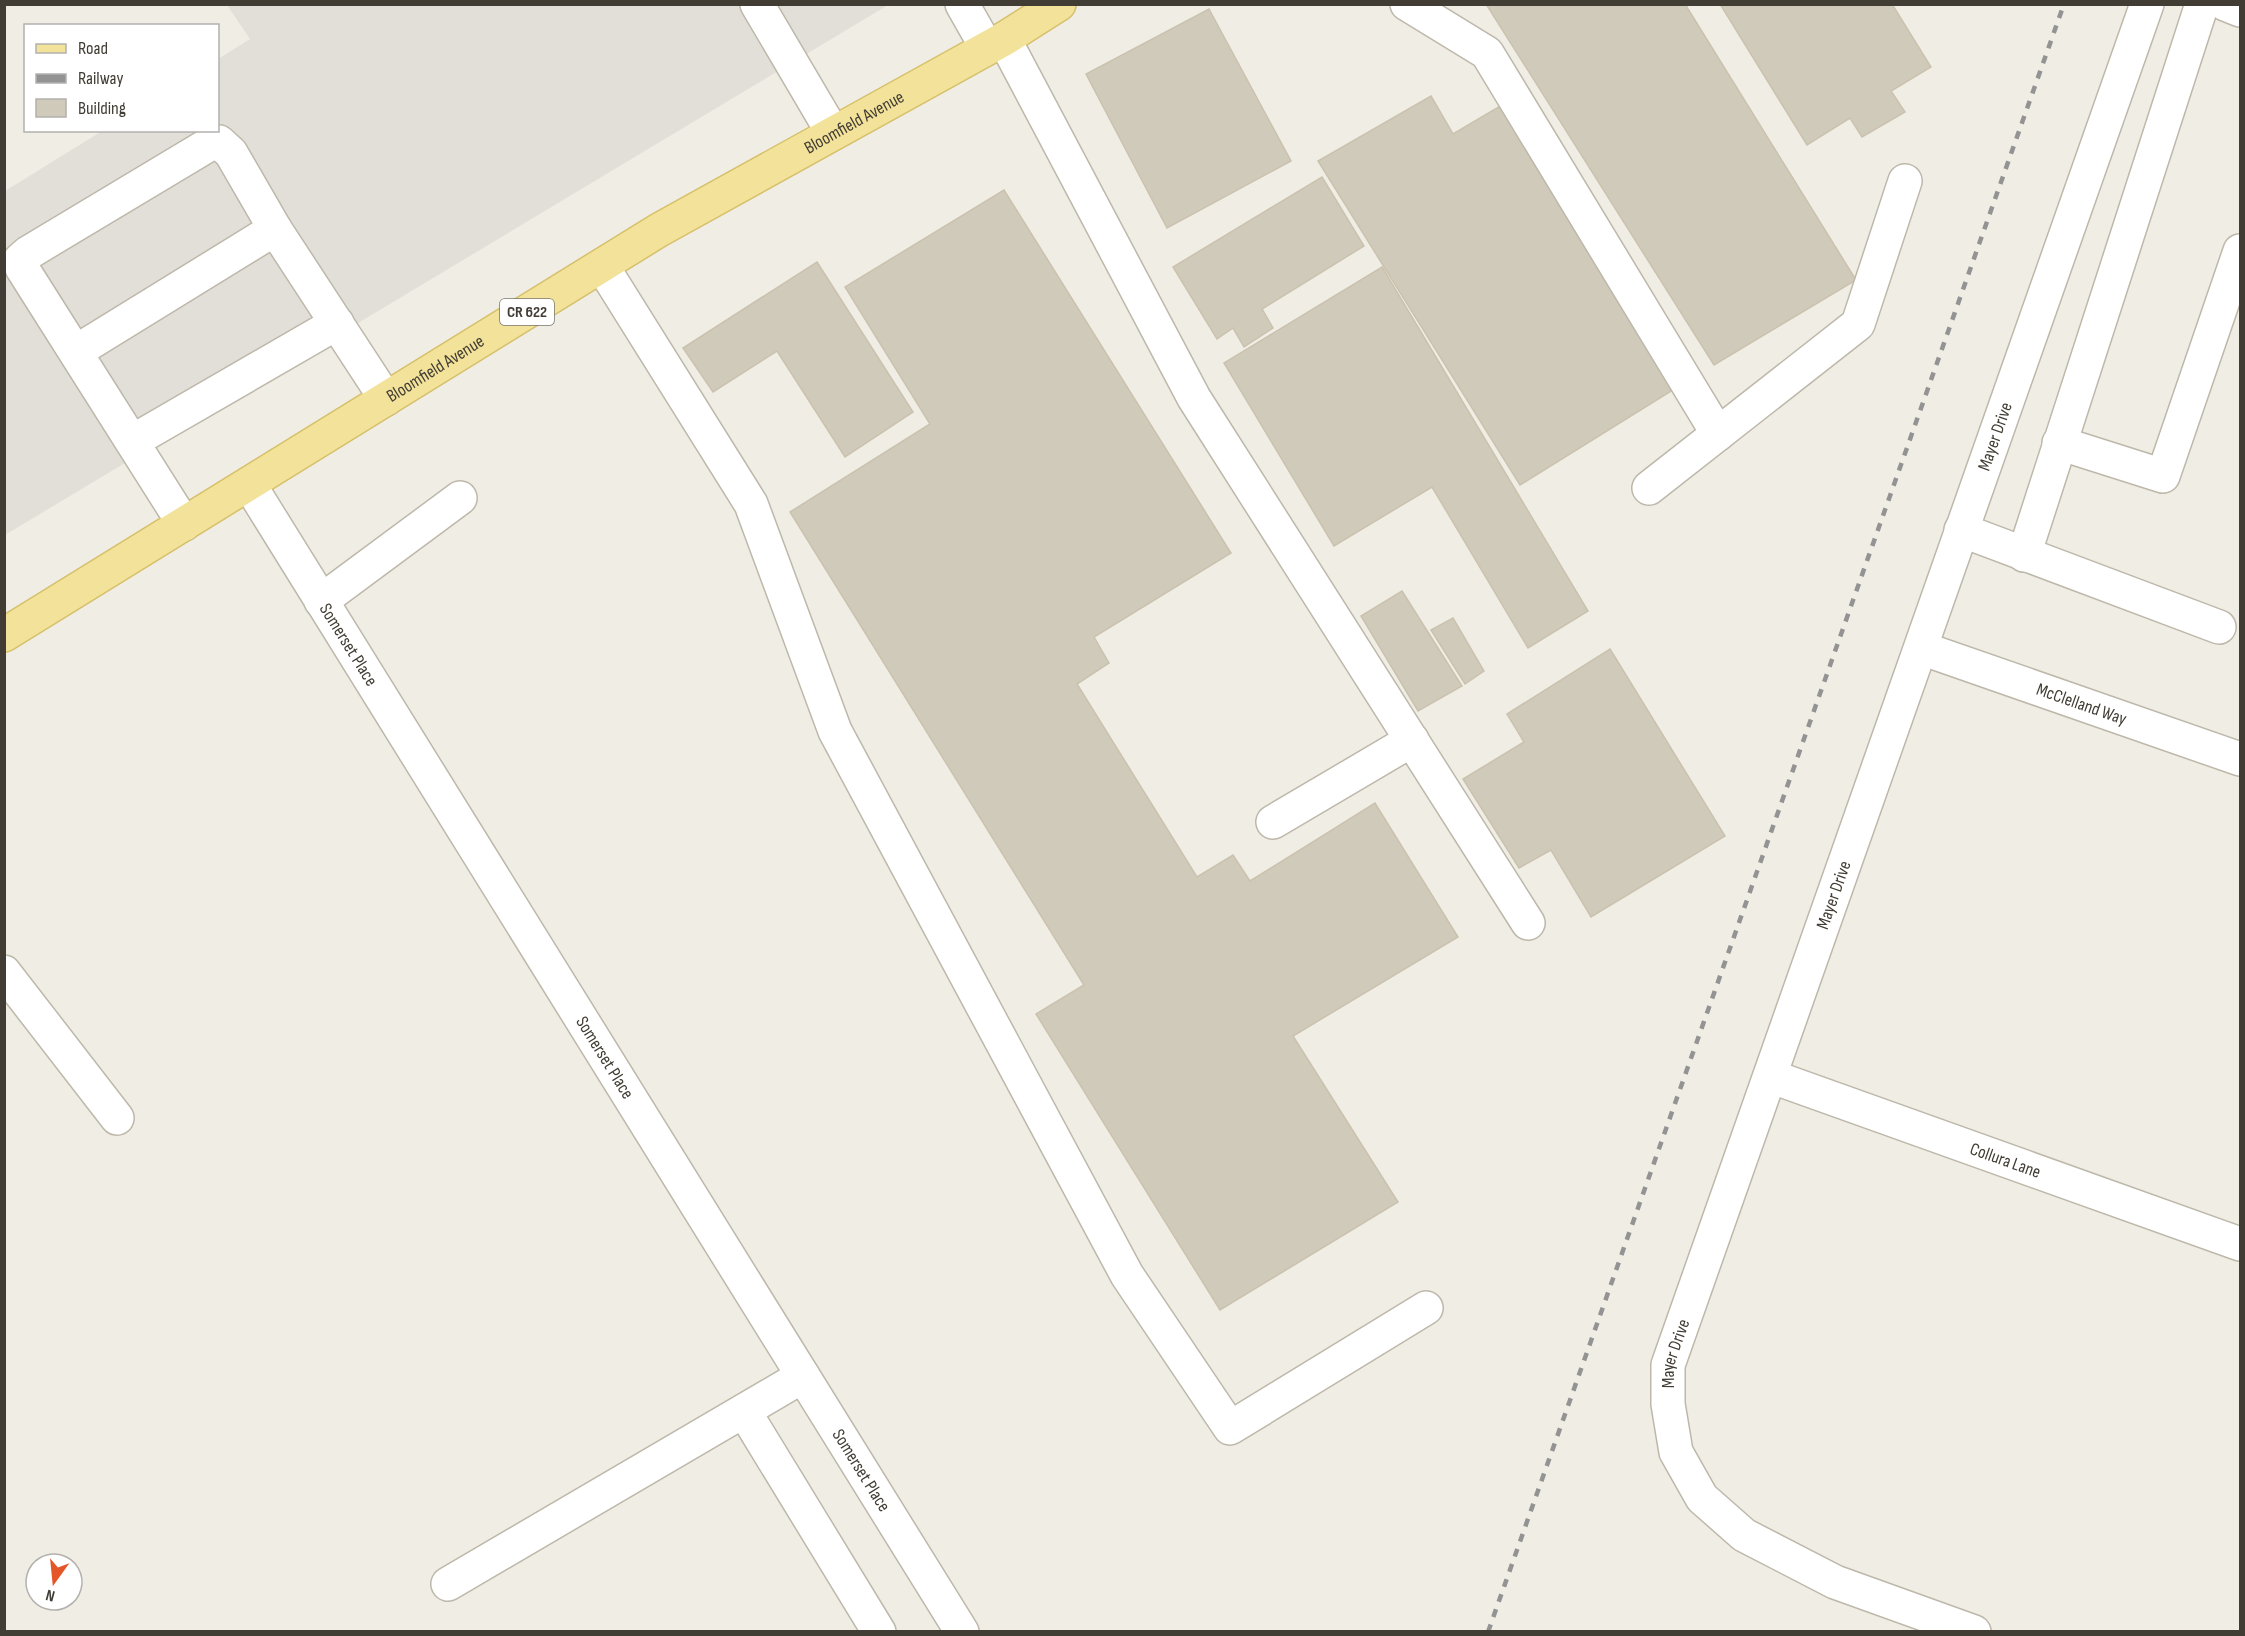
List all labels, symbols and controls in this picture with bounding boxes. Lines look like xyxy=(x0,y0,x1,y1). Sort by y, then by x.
legend xyxy=(24,24,219,132)
text: Road xyxy=(78,38,108,59)
text: Railway xyxy=(78,68,123,89)
street label: Bloomfield Avenue xyxy=(800,86,908,158)
text: Building xyxy=(78,98,126,119)
road number: CR 622 xyxy=(500,299,554,325)
street label: Bloomfield Avenue xyxy=(383,330,488,406)
street label: Mayer Drive xyxy=(1973,399,2017,473)
street label: Somerset Place xyxy=(315,599,382,690)
street label: McClelland Way xyxy=(2034,679,2129,729)
street label: Mayer Drive xyxy=(1812,858,1855,932)
street label: Somerset Place xyxy=(572,1012,639,1103)
street label: Collura Lane xyxy=(1967,1138,2044,1182)
street label: Mayer Drive xyxy=(1658,1316,1694,1388)
street label: Somerset Place xyxy=(828,1425,895,1515)
north arrow xyxy=(24,1552,84,1612)
text: N xyxy=(44,1585,57,1605)

